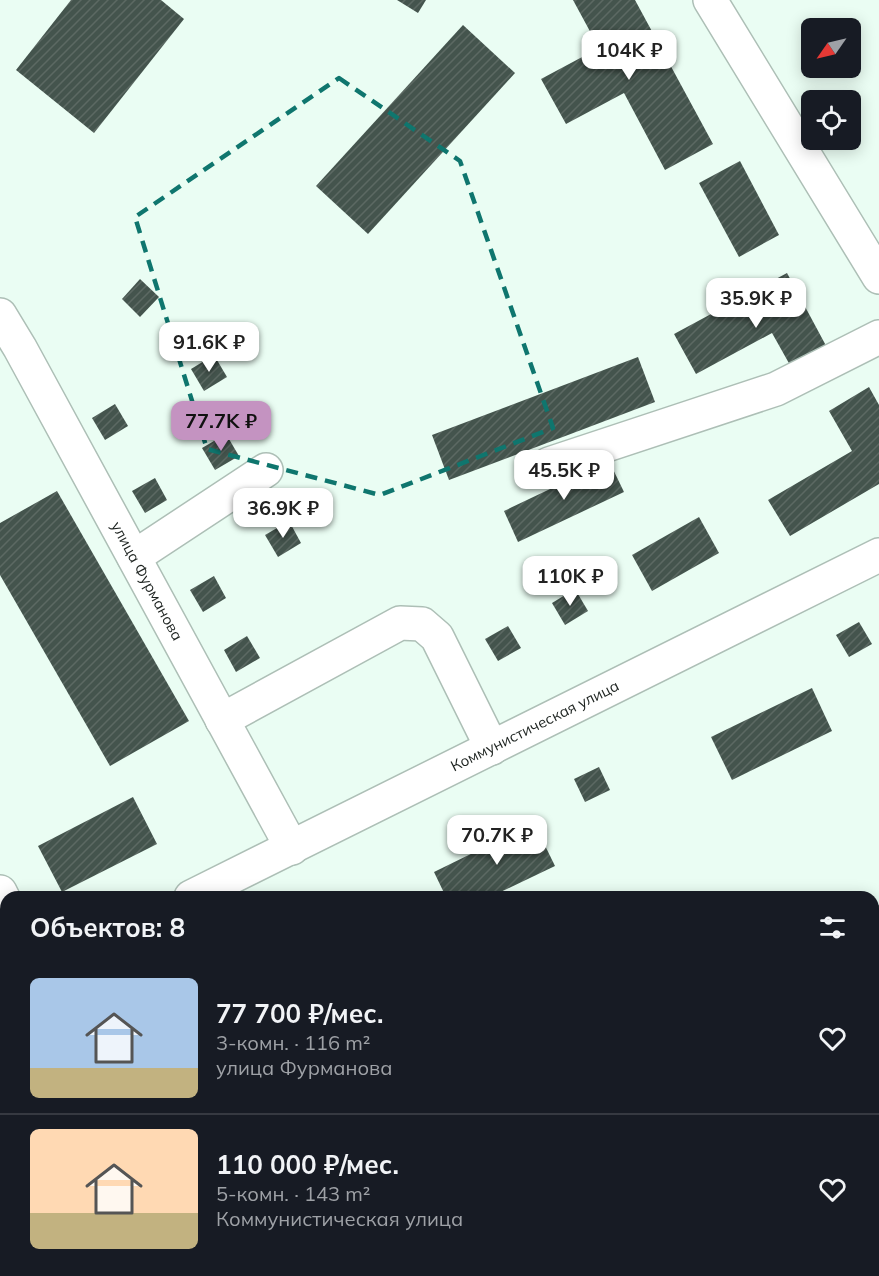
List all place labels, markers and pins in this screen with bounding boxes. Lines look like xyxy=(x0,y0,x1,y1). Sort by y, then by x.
pin: 104K ₽ xyxy=(580,30,678,81)
pin: 35.9K ₽ xyxy=(701,278,811,329)
pin: 91.6K ₽ xyxy=(154,322,264,373)
pin: 77.7K ₽ xyxy=(166,401,276,452)
pin: 45.5K ₽ xyxy=(509,450,619,501)
pin: 36.9K ₽ xyxy=(228,488,338,539)
pin: 110K ₽ xyxy=(521,556,619,607)
pin: 70.7K ₽ xyxy=(442,815,552,866)

